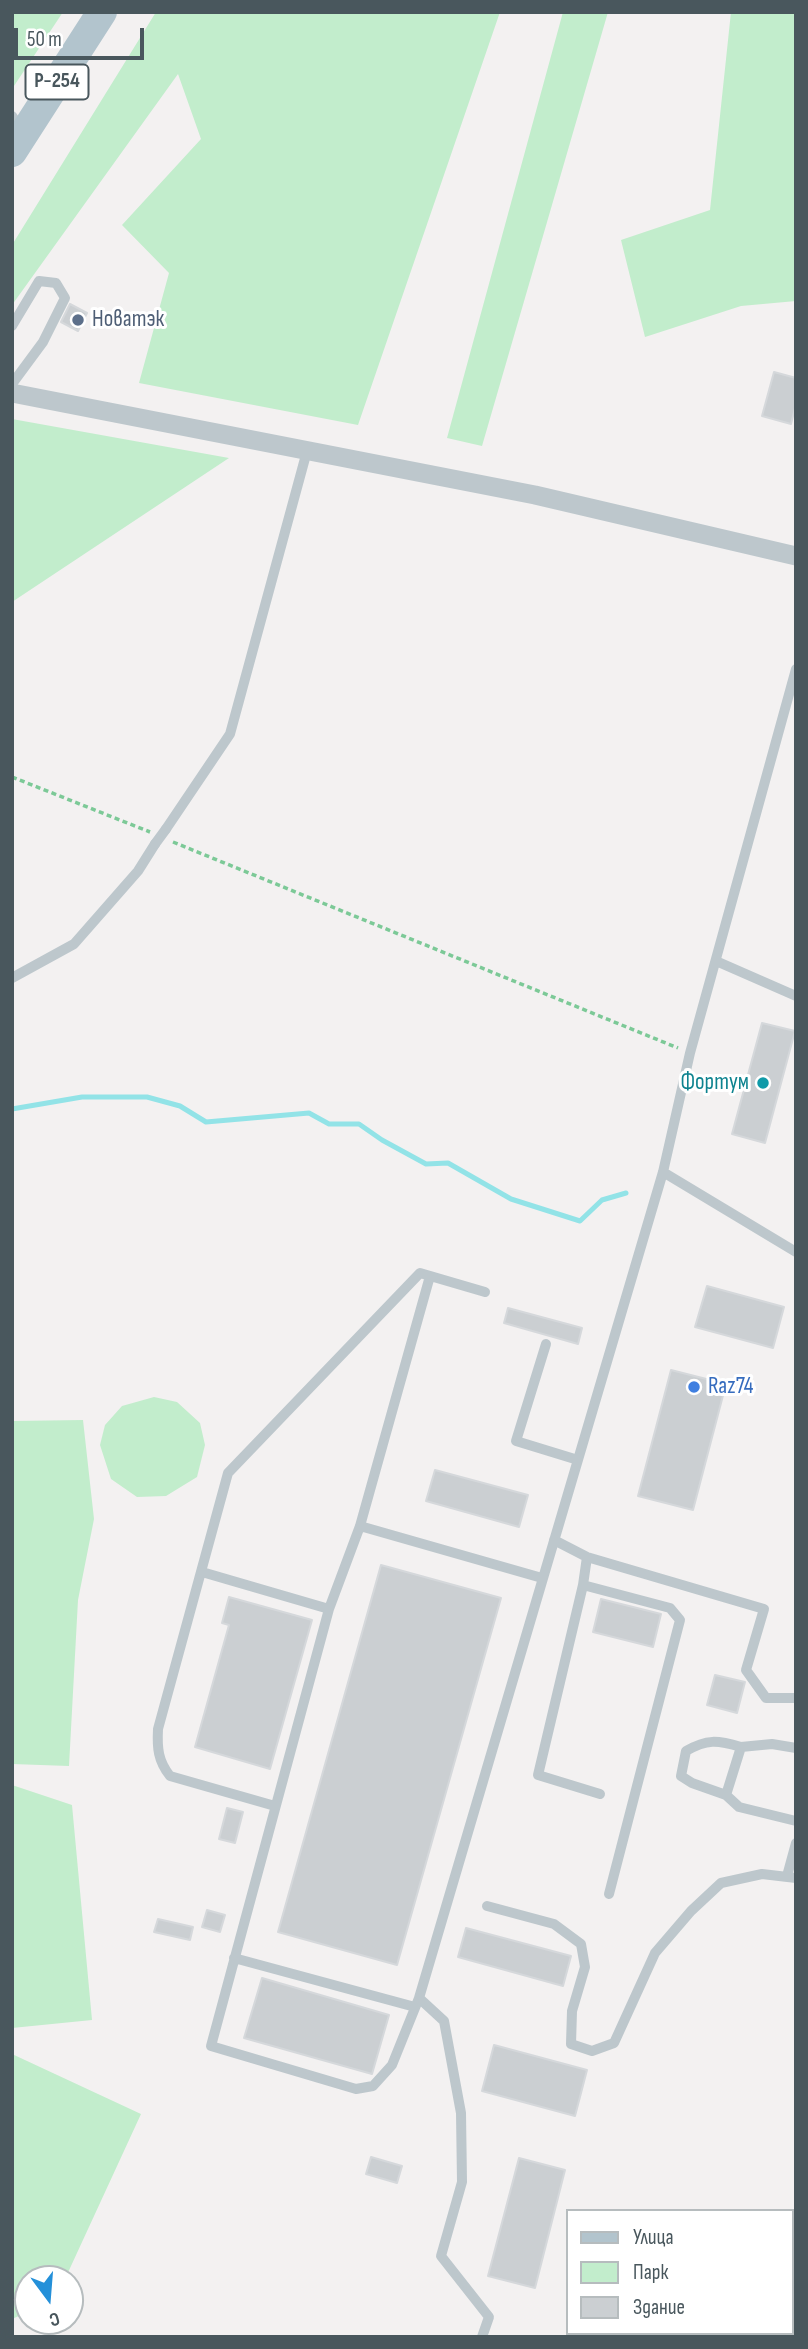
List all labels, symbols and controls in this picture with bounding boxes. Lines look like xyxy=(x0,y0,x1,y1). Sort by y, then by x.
scale bar xyxy=(18,14,147,58)
text: 50 m xyxy=(27,27,62,52)
road number: Р-254 xyxy=(25,64,88,100)
place label: Новатэк xyxy=(92,306,164,334)
marker: Новатэк xyxy=(70,312,86,328)
place label: Фортум xyxy=(680,1069,749,1097)
marker: Фортум xyxy=(755,1075,771,1091)
place label: Raz74 xyxy=(708,1373,753,1401)
marker: Raz74 xyxy=(686,1379,702,1395)
legend xyxy=(566,2209,794,2335)
text: Улица xyxy=(633,2225,674,2250)
text: Парк xyxy=(633,2260,668,2285)
north arrow xyxy=(14,2265,84,2335)
text: Здание xyxy=(633,2295,685,2320)
text: С xyxy=(47,2306,62,2331)

